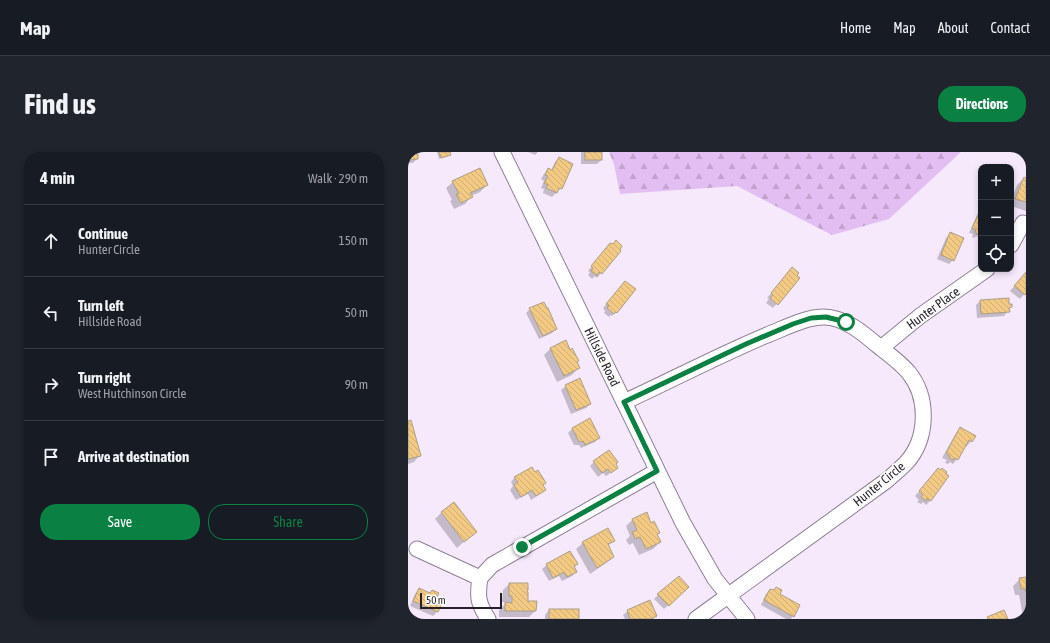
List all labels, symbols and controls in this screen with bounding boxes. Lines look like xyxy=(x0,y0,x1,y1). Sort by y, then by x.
text: Map xyxy=(20,17,51,39)
text: Home xyxy=(840,20,871,36)
text: Map xyxy=(893,20,916,36)
text: About xyxy=(938,20,969,36)
text: Contact xyxy=(991,20,1030,36)
button: Directions xyxy=(938,86,1026,122)
text: Find us xyxy=(24,88,96,120)
map controls xyxy=(978,164,1014,272)
button: + xyxy=(978,164,1014,200)
text: 4 min xyxy=(40,168,75,188)
text: Walk · 290 m xyxy=(308,171,368,186)
button: − xyxy=(978,200,1014,236)
text: Continue xyxy=(78,225,128,242)
icon: ahead xyxy=(40,230,62,252)
text: 150 m xyxy=(339,233,368,248)
button: locate xyxy=(978,236,1014,272)
text: Hunter Circle xyxy=(78,242,140,257)
street label: Hunter Place xyxy=(904,284,963,332)
text: Turn left xyxy=(78,297,124,314)
icon: left xyxy=(40,302,62,324)
text: 50 m xyxy=(345,305,368,320)
route start xyxy=(837,313,855,331)
text: Hillside Road xyxy=(78,314,142,329)
street label: Hillside Road xyxy=(581,325,623,389)
text: Turn right xyxy=(78,369,131,386)
icon: right xyxy=(40,374,62,396)
text: 90 m xyxy=(345,377,368,392)
text: West Hutchinson Circle xyxy=(78,386,186,401)
icon: arrive xyxy=(40,446,62,468)
text: Arrive at destination xyxy=(78,448,189,465)
street label: Hunter Circle xyxy=(850,459,908,509)
button: Save xyxy=(40,504,200,540)
button: Share xyxy=(208,504,368,540)
route end xyxy=(513,538,531,556)
scale bar xyxy=(420,591,502,610)
text: 50 m xyxy=(426,594,446,606)

